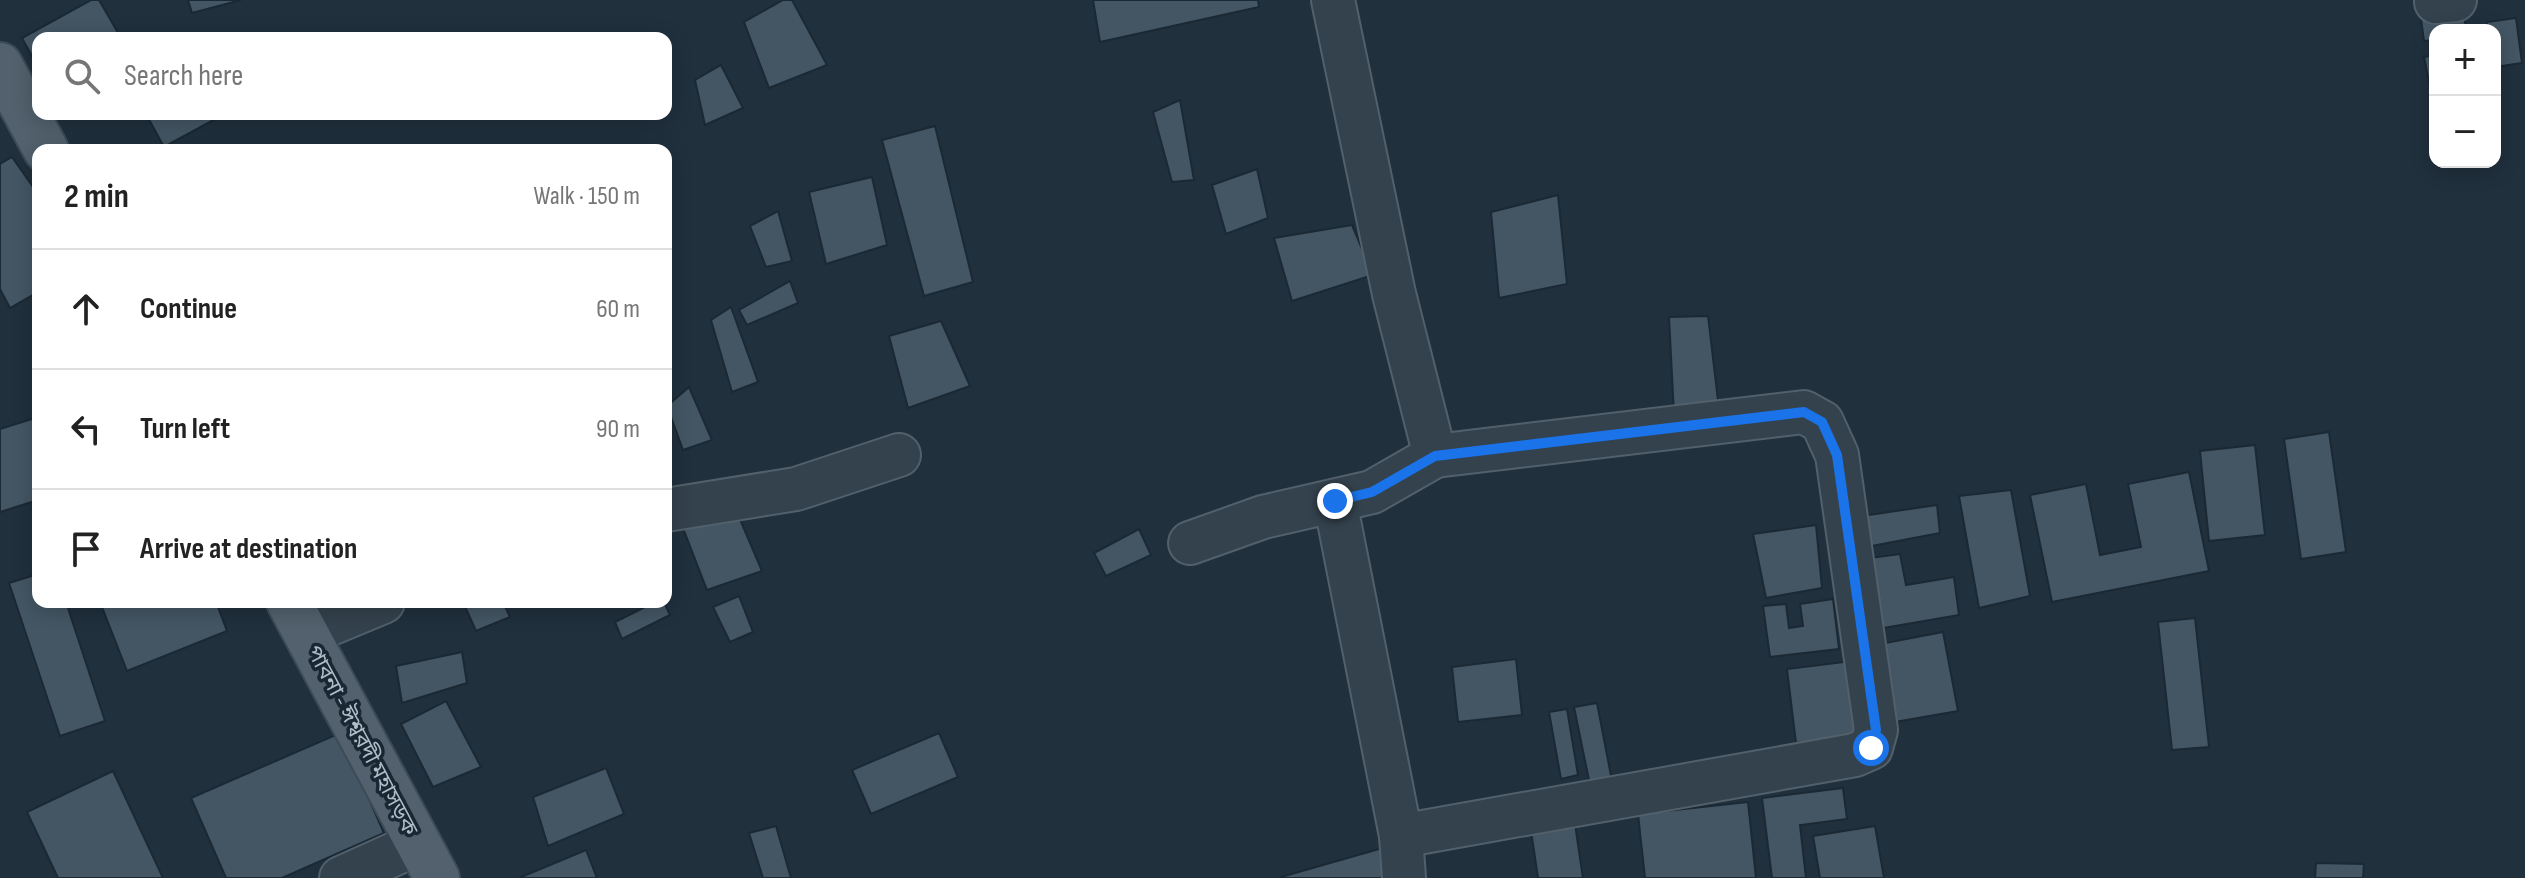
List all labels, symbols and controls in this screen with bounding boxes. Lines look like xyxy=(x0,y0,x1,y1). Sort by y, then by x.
map controls xyxy=(2429,24,2501,168)
button: + xyxy=(2429,24,2501,96)
search box xyxy=(32,32,672,120)
icon: search xyxy=(60,54,104,98)
text: Search here xyxy=(124,58,243,94)
button: − xyxy=(2429,96,2501,168)
text: 2 min xyxy=(64,176,129,217)
text: Walk · 150 m xyxy=(534,181,640,212)
icon: ahead xyxy=(64,287,108,331)
text: Continue xyxy=(140,291,237,327)
text: 60 m xyxy=(596,294,640,325)
icon: left xyxy=(64,407,108,451)
text: Turn left xyxy=(140,411,230,447)
text: 90 m xyxy=(596,414,640,445)
route end xyxy=(1317,483,1353,519)
icon: arrive xyxy=(64,527,108,571)
text: Arrive at destination xyxy=(140,531,357,567)
street label: পাবনা - ঈশ্বরদী মহাসড়ক xyxy=(300,641,423,841)
route start xyxy=(1853,730,1889,766)

